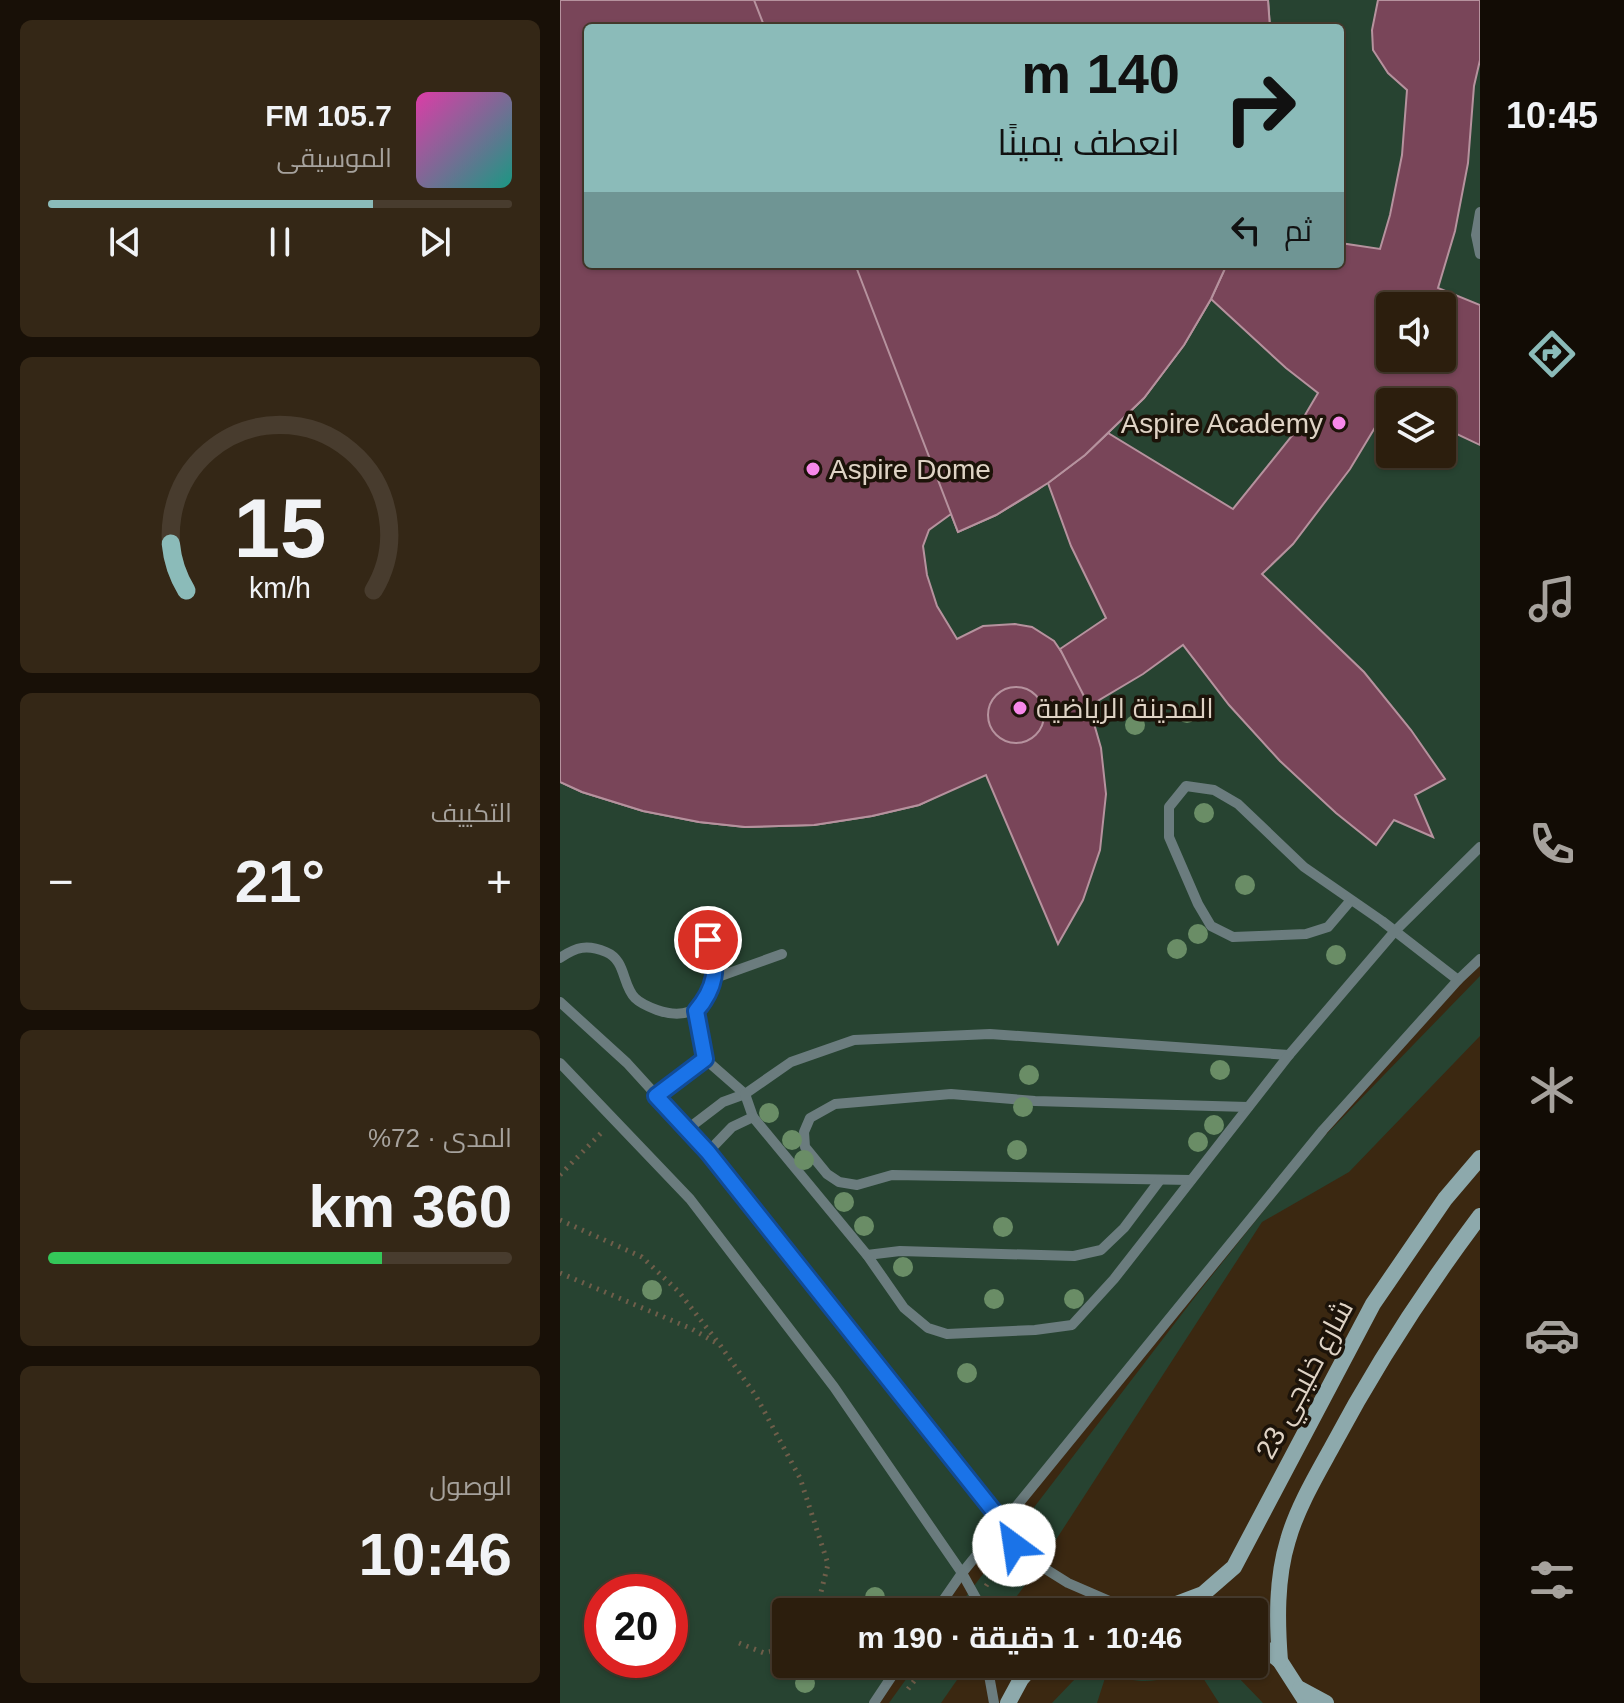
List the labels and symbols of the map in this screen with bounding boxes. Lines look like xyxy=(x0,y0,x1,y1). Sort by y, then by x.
place label: Aspire Academy xyxy=(1121,408,1323,439)
marker: Aspire Academy xyxy=(1330,414,1348,432)
place label: Aspire Dome xyxy=(829,454,991,485)
marker: Aspire Dome xyxy=(804,460,822,478)
place label: المدينة الرياضية xyxy=(1036,693,1214,724)
marker: المدينة الرياضية xyxy=(1011,699,1029,717)
pin xyxy=(674,906,742,974)
street label: شارع خليجي 23 xyxy=(1250,1295,1364,1467)
position arrow xyxy=(972,1503,1056,1587)
speed limit sign: 20 xyxy=(584,1574,688,1678)

